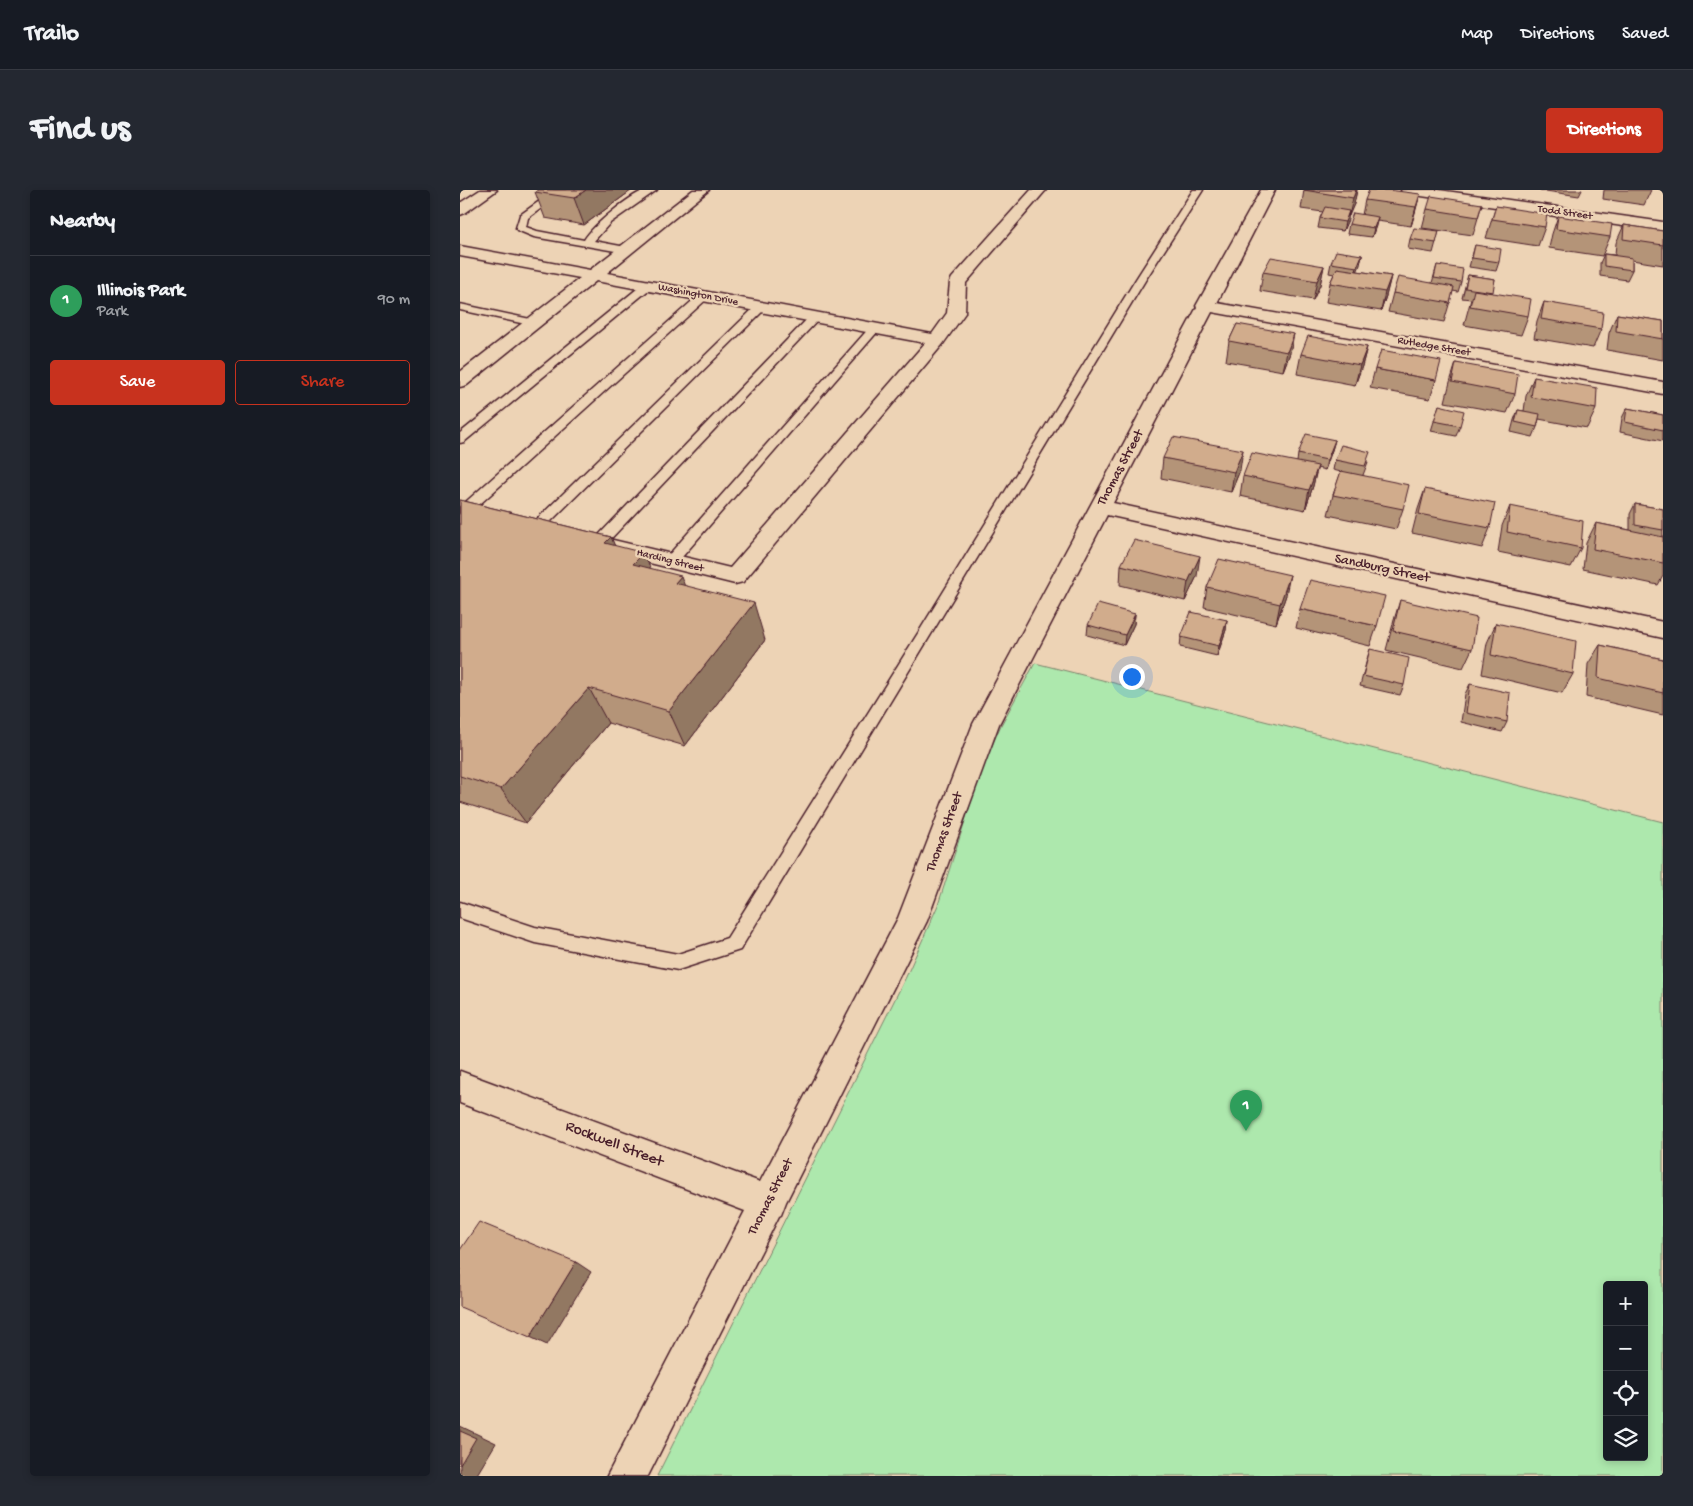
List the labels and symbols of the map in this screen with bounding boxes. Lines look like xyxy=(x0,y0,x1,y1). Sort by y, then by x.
street label: Todd Street xyxy=(1536,203,1594,223)
street label: Washington Drive xyxy=(657,281,739,309)
street label: Rutledge Street xyxy=(1397,335,1473,360)
street label: Thomas Street xyxy=(1093,426,1149,510)
street label: Harding Street xyxy=(635,547,706,575)
street label: Sandburg Street xyxy=(1333,551,1432,588)
your location xyxy=(1119,664,1145,690)
street label: Thomas Street xyxy=(922,789,968,875)
pin: 1 xyxy=(1230,1090,1262,1131)
street label: Rockwell Street xyxy=(562,1118,667,1173)
street label: Thomas Street xyxy=(744,1155,798,1239)

